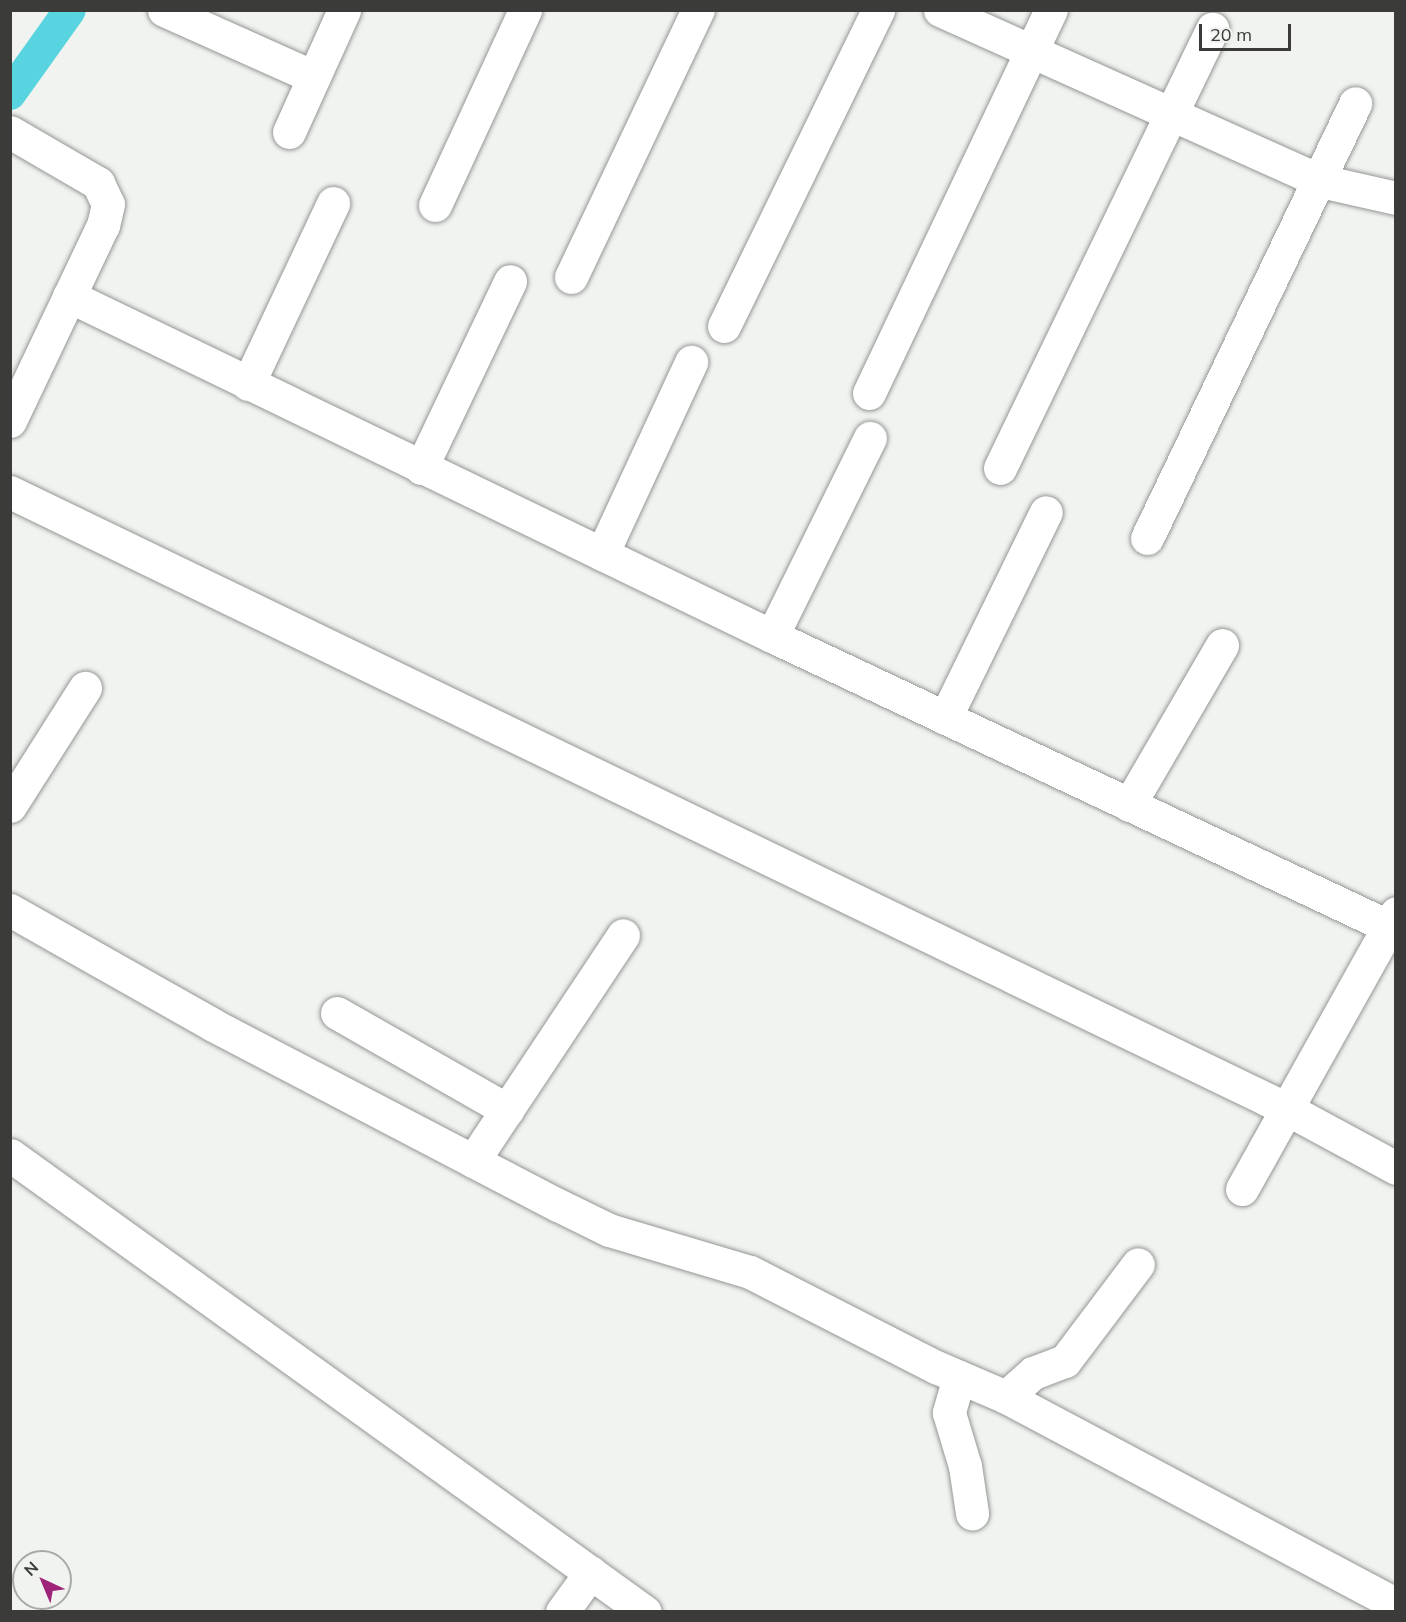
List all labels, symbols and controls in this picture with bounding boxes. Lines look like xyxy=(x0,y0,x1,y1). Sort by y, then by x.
scale bar xyxy=(1202,12,1294,50)
text: 20 m xyxy=(1210,23,1252,46)
north arrow xyxy=(12,1550,72,1610)
text: N xyxy=(20,1557,42,1580)

